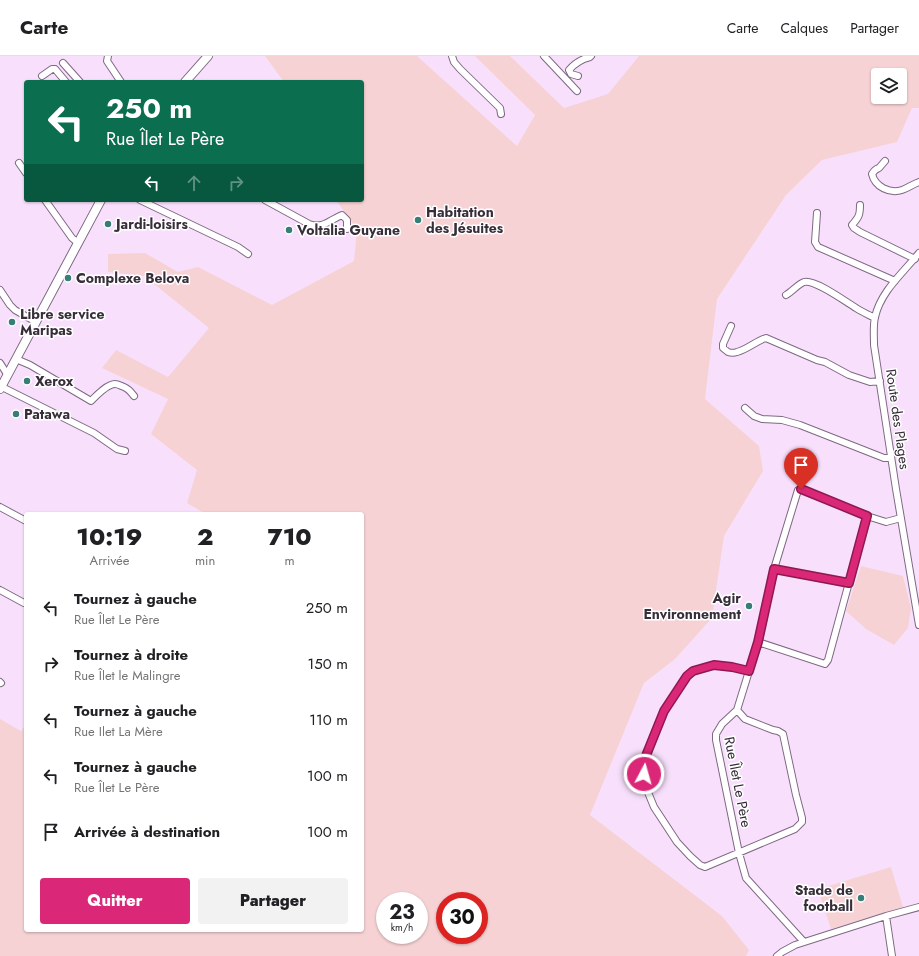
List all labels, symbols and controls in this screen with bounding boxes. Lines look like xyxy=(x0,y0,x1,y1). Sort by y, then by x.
text: Carte xyxy=(20,14,68,41)
text: Carte xyxy=(727,18,758,38)
text: Calques xyxy=(780,18,828,38)
text: Partager xyxy=(850,18,899,38)
map controls xyxy=(871,68,907,104)
button: layers xyxy=(871,68,907,104)
text: 250 m xyxy=(106,88,192,129)
icon: left xyxy=(40,96,92,148)
text: Rue Îlet Le Père xyxy=(106,126,224,152)
icon: left xyxy=(141,172,163,194)
icon: ahead xyxy=(183,172,205,194)
icon: right xyxy=(225,172,247,194)
place label: Habitation des Jésuites xyxy=(426,202,504,238)
place label: Jardi-loisirs xyxy=(113,214,188,234)
marker: Habitation des Jésuites xyxy=(413,215,423,225)
marker: Jardi-loisirs xyxy=(103,219,113,229)
place label: Voltalia Guyane xyxy=(296,220,400,240)
marker: Voltalia Guyane xyxy=(284,225,294,235)
place label: Complexe Belova xyxy=(76,268,189,288)
marker: Complexe Belova xyxy=(63,273,73,283)
place label: Libre service Maripas xyxy=(20,304,104,340)
marker: Libre service Maripas xyxy=(7,317,17,327)
street label: Route des Plages xyxy=(881,368,915,471)
place label: Xerox xyxy=(35,371,74,391)
marker: Xerox xyxy=(22,376,32,386)
place label: Patawa xyxy=(24,404,70,424)
marker: Patawa xyxy=(11,409,21,419)
pin xyxy=(784,448,818,489)
icon: arrive xyxy=(790,454,812,476)
text: 10:19 xyxy=(76,519,143,554)
text: 2 xyxy=(197,519,213,554)
text: 710 xyxy=(268,519,312,554)
text: Arrivée xyxy=(90,551,129,570)
text: min xyxy=(195,551,215,570)
text: m xyxy=(285,551,295,570)
text: Tournez à gauche xyxy=(74,588,197,610)
place label: Agir Environnement xyxy=(643,588,742,624)
icon: left xyxy=(40,597,62,619)
text: 250 m xyxy=(306,597,348,619)
marker: Agir Environnement xyxy=(744,601,754,611)
text: Rue Îlet Le Père xyxy=(74,610,159,629)
text: Tournez à droite xyxy=(74,644,188,666)
icon: right xyxy=(40,653,62,675)
text: 150 m xyxy=(308,653,348,675)
text: Rue Îlet le Malingre xyxy=(74,666,181,685)
text: Tournez à gauche xyxy=(74,700,197,722)
icon: left xyxy=(40,709,62,731)
text: 110 m xyxy=(309,709,348,731)
text: Rue Ilet La Mère xyxy=(74,722,163,741)
street label: Rue Îlet Le Père xyxy=(719,735,757,829)
position arrow xyxy=(623,753,665,795)
text: Tournez à gauche xyxy=(74,756,197,778)
icon: left xyxy=(40,765,62,787)
text: 100 m xyxy=(307,765,348,787)
text: Rue Îlet Le Père xyxy=(74,778,159,797)
icon: arrive xyxy=(40,821,62,843)
text: Arrivée à destination xyxy=(74,821,220,843)
text: 100 m xyxy=(307,821,348,843)
button: Quitter xyxy=(40,878,190,924)
button: Partager xyxy=(198,878,348,924)
place label: Stade de football xyxy=(795,880,853,916)
speed limit sign: 30 xyxy=(436,892,488,944)
marker: Stade de football xyxy=(856,893,866,903)
text: 23 xyxy=(389,898,415,927)
text: km/h xyxy=(391,920,413,935)

